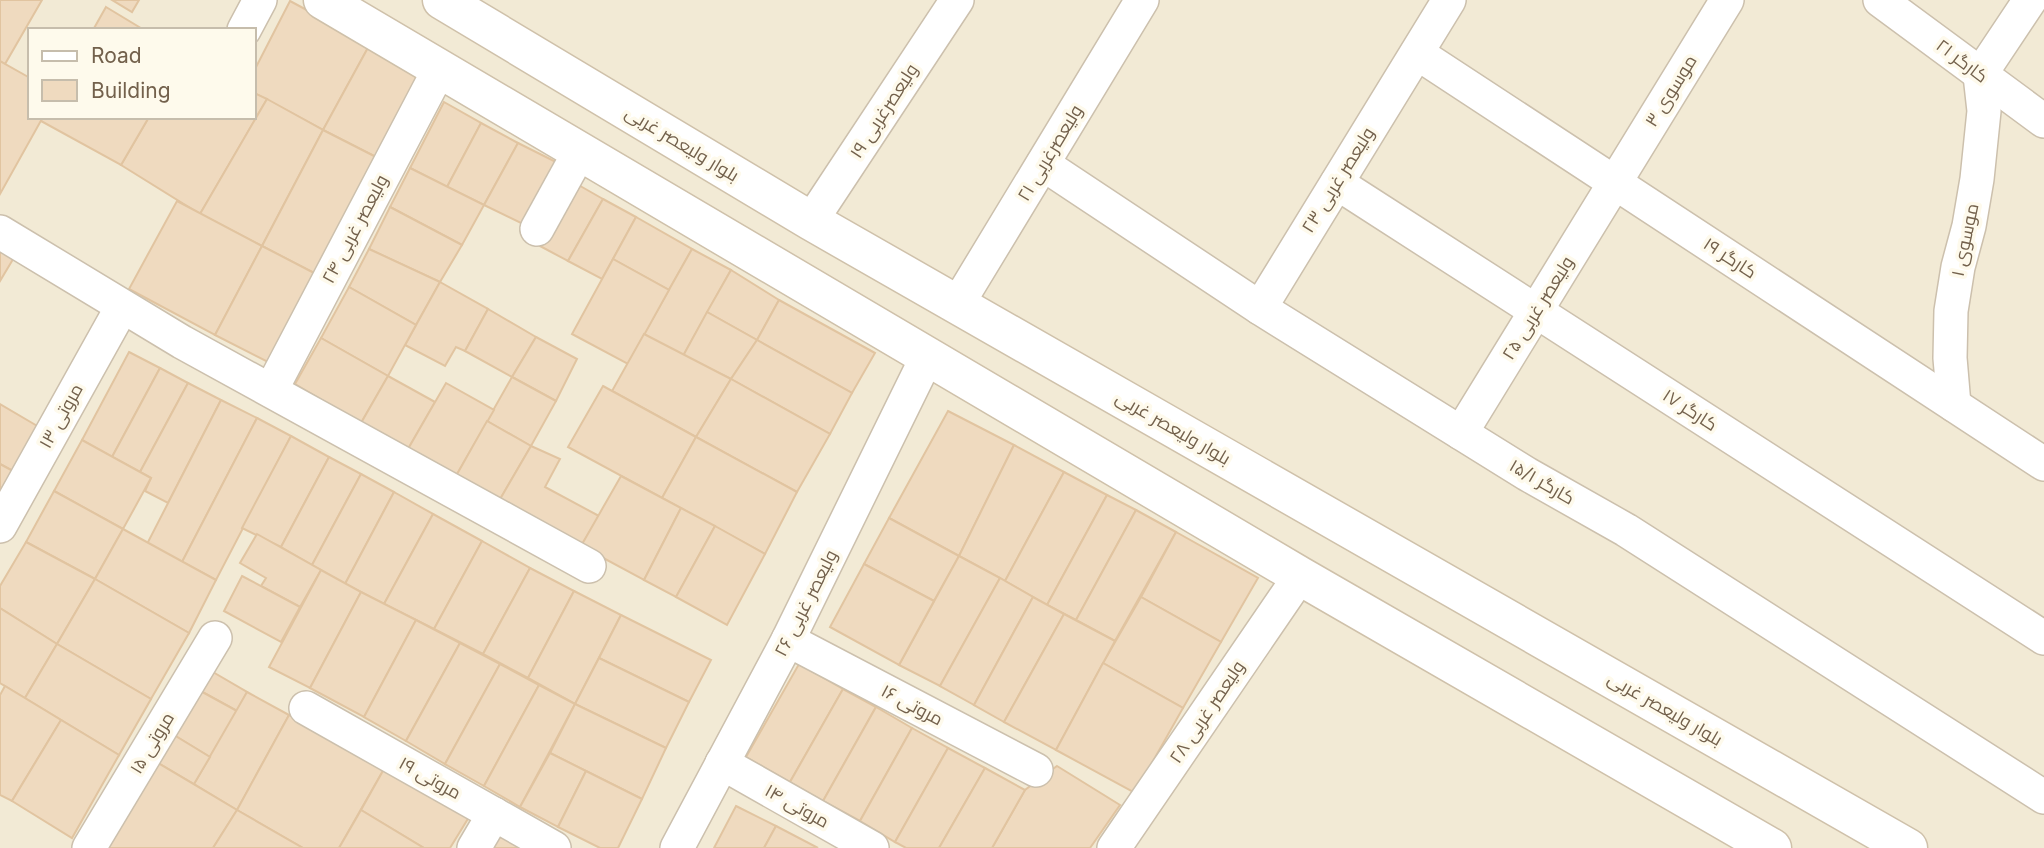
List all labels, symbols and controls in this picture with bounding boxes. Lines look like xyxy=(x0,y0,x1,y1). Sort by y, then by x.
legend xyxy=(28,28,256,119)
street label: کارگر ۲۱ xyxy=(1932,34,1992,88)
text: Road xyxy=(91,43,142,68)
street label: موسوی ۳ xyxy=(1640,51,1702,131)
street label: ولیعصرغربی ۱۹ xyxy=(845,60,923,162)
text: Building xyxy=(91,78,171,103)
street label: بلوار ولیعصر غربی xyxy=(621,101,743,187)
street label: ولیعصرغربی ۲۱ xyxy=(1013,101,1087,205)
street label: ولیعصر غربی ۲۳ xyxy=(1297,123,1379,237)
street label: ولیعصر غربی ۲۴ xyxy=(317,171,393,287)
street label: موسوی ۱ xyxy=(1947,202,1983,278)
street label: کارگر ۱۹ xyxy=(1699,233,1761,283)
street label: ولیعصر غربی ۲۵ xyxy=(1497,252,1579,364)
street label: مروتی ۱۳ xyxy=(34,380,88,452)
street label: کارگر ۱۷ xyxy=(1659,384,1721,436)
street label: بلوار ولیعصر غربی xyxy=(1112,386,1234,470)
street label: کارگر ۱۵/۱ xyxy=(1506,455,1578,509)
street label: ولیعصر غربی ۲۶ xyxy=(770,546,842,660)
street label: ولیعصر غربی ۲۸ xyxy=(1165,656,1249,768)
street label: بلوار ولیعصر غربی xyxy=(1604,667,1726,751)
street label: مروتی ۱۶ xyxy=(877,680,947,730)
street label: مروتی ۱۵ xyxy=(125,708,179,778)
street label: مروتی ۱۹ xyxy=(395,752,465,804)
street label: مروتی ۱۴ xyxy=(761,779,833,833)

